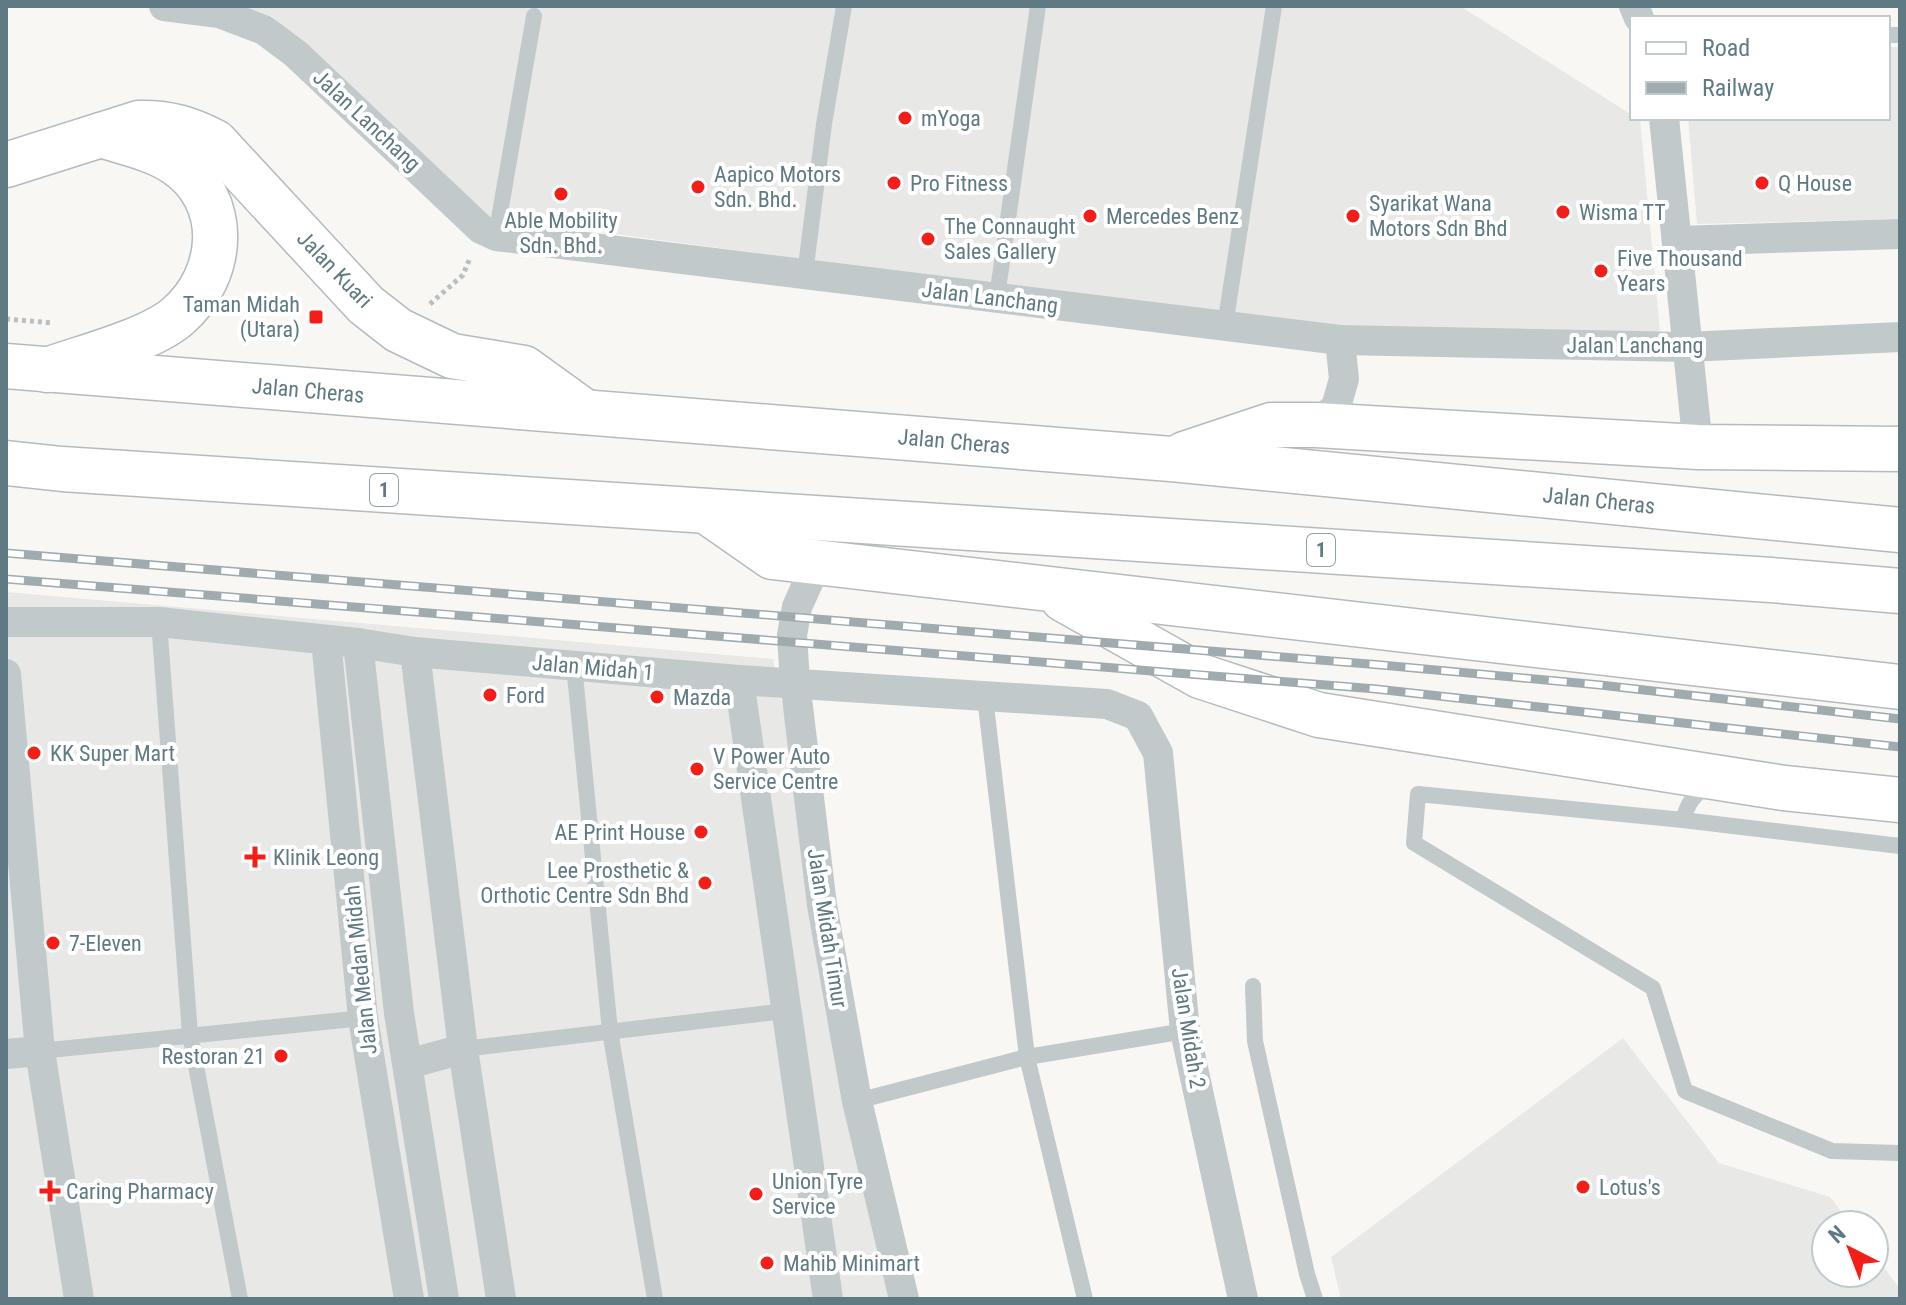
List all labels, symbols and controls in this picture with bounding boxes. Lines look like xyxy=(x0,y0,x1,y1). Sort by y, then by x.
legend xyxy=(1630,16,1890,120)
text: Road xyxy=(1702,34,1750,62)
street label: Jalan Lanchang xyxy=(308,65,425,176)
text: Railway xyxy=(1702,74,1774,102)
place label: mYoga xyxy=(921,106,981,131)
marker: mYoga xyxy=(896,109,914,127)
place label: Aapico Motors Sdn. Bhd. xyxy=(714,162,841,212)
place label: Pro Fitness xyxy=(910,171,1008,196)
place label: Q House xyxy=(1778,171,1852,196)
marker: Pro Fitness xyxy=(885,174,903,192)
marker: Q House xyxy=(1753,174,1771,192)
marker: Aapico Motors Sdn. Bhd. xyxy=(689,178,707,196)
marker: Able Mobility Sdn. Bhd. xyxy=(552,185,570,203)
place label: Syarikat Wana Motors Sdn Bhd xyxy=(1369,191,1507,241)
place label: Wisma TT xyxy=(1579,200,1666,225)
marker: Wisma TT xyxy=(1554,203,1572,221)
place label: Mercedes Benz xyxy=(1106,204,1239,229)
marker: Mercedes Benz xyxy=(1081,207,1099,225)
marker: Syarikat Wana Motors Sdn Bhd xyxy=(1344,207,1362,225)
place label: Able Mobility Sdn. Bhd. xyxy=(504,208,618,258)
place label: The Connaught Sales Gallery xyxy=(944,214,1075,264)
street label: Jalan Kuari xyxy=(292,226,377,313)
marker: The Connaught Sales Gallery xyxy=(919,230,937,248)
place label: Five Thousand Years xyxy=(1617,246,1743,296)
marker: Five Thousand Years xyxy=(1592,262,1610,280)
street label: Jalan Lanchang xyxy=(920,277,1059,318)
place label: Taman Midah (Utara) xyxy=(183,292,300,343)
marker: Taman Midah (Utara) xyxy=(307,308,325,326)
street label: Jalan Lanchang xyxy=(1567,333,1703,358)
street label: Jalan Cheras xyxy=(251,373,365,408)
street label: Jalan Cheras xyxy=(897,424,1011,459)
road number: 1 xyxy=(370,474,398,506)
street label: Jalan Cheras xyxy=(1542,482,1656,519)
road number: 1 xyxy=(1307,534,1335,566)
street label: Jalan Midah 1 xyxy=(531,650,655,685)
place label: Ford xyxy=(506,683,545,708)
place label: Mazda xyxy=(673,685,731,710)
marker: Ford xyxy=(481,686,499,704)
marker: Mazda xyxy=(648,688,666,706)
place label: KK Super Mart xyxy=(50,741,175,766)
marker: KK Super Mart xyxy=(25,744,43,762)
place label: V Power Auto Service Centre xyxy=(713,744,838,794)
marker: V Power Auto Service Centre xyxy=(688,760,706,778)
place label: AE Print House xyxy=(555,820,685,845)
marker: AE Print House xyxy=(692,823,710,841)
place label: Klinik Leong xyxy=(273,845,379,870)
marker: Klinik Leong xyxy=(244,846,266,868)
street label: Jalan Midah Timur xyxy=(803,846,853,1010)
place label: Lee Prosthetic & Orthotic Centre Sdn Bhd xyxy=(480,858,689,908)
marker: Lee Prosthetic & Orthotic Centre Sdn Bhd xyxy=(696,874,714,892)
street label: Jalan Medan Midah xyxy=(339,884,382,1056)
place label: 7-Eleven xyxy=(69,931,142,956)
marker: 7-Eleven xyxy=(44,934,62,952)
street label: Jalan Midah 2 xyxy=(1167,966,1210,1090)
place label: Restoran 21 xyxy=(161,1044,265,1069)
marker: Restoran 21 xyxy=(272,1047,290,1065)
place label: Union Tyre Service xyxy=(772,1169,863,1219)
place label: Lotus's xyxy=(1599,1175,1661,1200)
marker: Lotus's xyxy=(1574,1178,1592,1196)
place label: Caring Pharmacy xyxy=(66,1179,214,1204)
marker: Caring Pharmacy xyxy=(41,1182,59,1200)
marker: Union Tyre Service xyxy=(747,1185,765,1203)
north arrow xyxy=(1810,1209,1890,1289)
text: N xyxy=(1824,1221,1850,1248)
place label: Mahib Minimart xyxy=(783,1251,920,1276)
marker: Mahib Minimart xyxy=(758,1254,776,1272)

